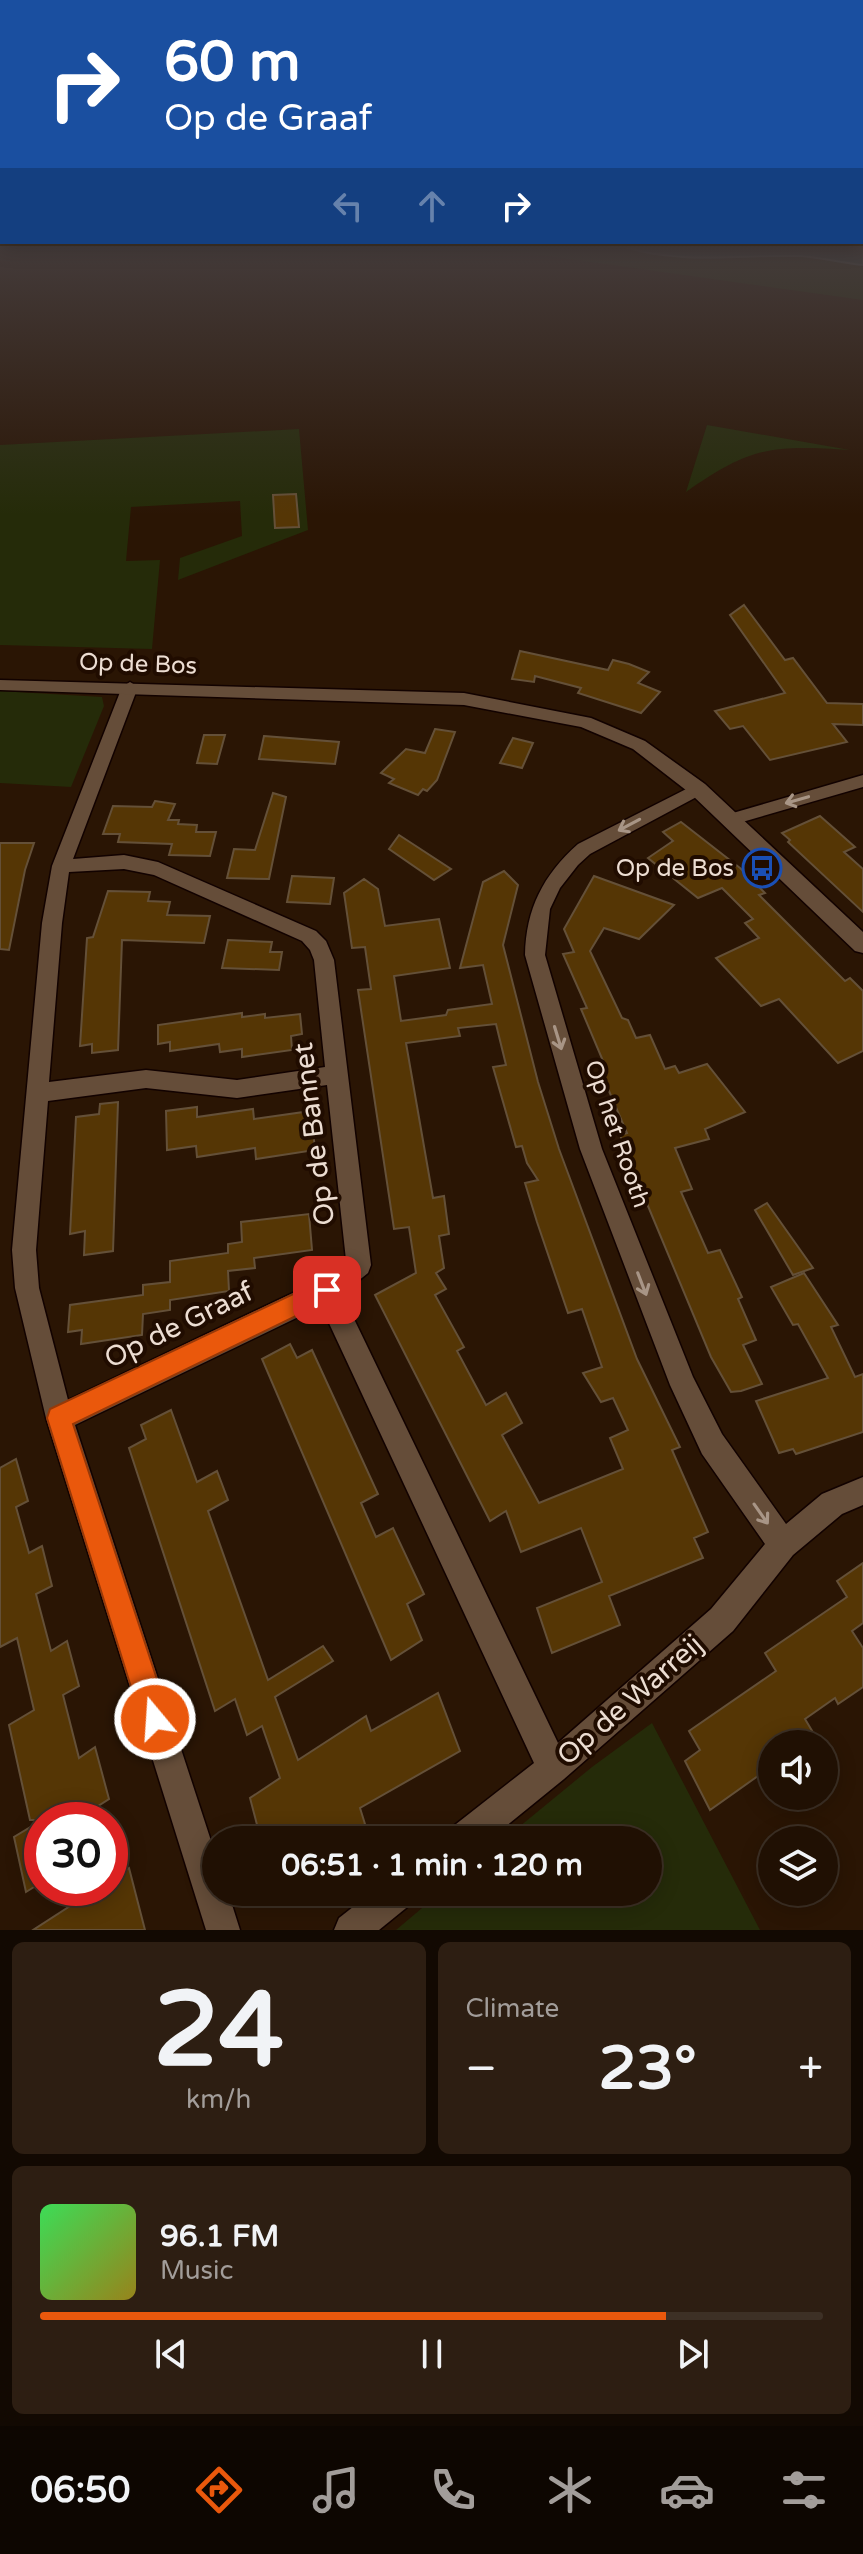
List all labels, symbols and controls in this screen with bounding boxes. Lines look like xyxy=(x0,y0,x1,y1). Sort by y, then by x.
text: 60 m xyxy=(164,29,300,96)
icon: right xyxy=(32,32,136,136)
text: Op de Graaf xyxy=(164,97,372,140)
icon: left xyxy=(326,184,370,228)
icon: ahead xyxy=(410,184,454,228)
icon: right xyxy=(494,184,538,228)
street label: Op de Bos xyxy=(78,647,198,681)
one-way arrow xyxy=(785,793,811,808)
one-way arrow xyxy=(618,818,642,834)
bus stop icon: Op de Bos xyxy=(741,847,783,889)
place label: Op de Bos xyxy=(616,854,734,883)
one-way arrow xyxy=(552,1025,566,1050)
street label: Op de Bannet xyxy=(286,1040,342,1227)
street label: Op het Rooth xyxy=(578,1056,656,1212)
pin xyxy=(293,1256,361,1324)
icon: arrive xyxy=(305,1268,349,1312)
one-way arrow xyxy=(636,1271,651,1296)
street label: Op de Graaf xyxy=(99,1274,260,1376)
one-way arrow xyxy=(753,1502,769,1524)
street label: Op de Warreij xyxy=(550,1627,710,1773)
position arrow xyxy=(113,1677,197,1761)
map controls xyxy=(758,1730,838,1906)
button: sound xyxy=(758,1730,838,1810)
speed limit sign: 30 xyxy=(24,1802,128,1906)
button: layers xyxy=(758,1826,838,1906)
text: 06:51 · 1 min · 120 m xyxy=(281,1847,583,1884)
text: 24 xyxy=(153,1969,284,2094)
text: Climate xyxy=(466,1993,559,2024)
text: 23° xyxy=(599,2033,697,2105)
text: − xyxy=(466,2043,497,2096)
text: + xyxy=(798,2043,823,2096)
text: km/h xyxy=(186,2084,251,2115)
text: 96.1 FM xyxy=(160,2218,279,2255)
text: Music xyxy=(160,2255,233,2286)
icon: previous xyxy=(149,2332,193,2376)
icon: pause xyxy=(410,2332,454,2376)
icon: next xyxy=(671,2332,715,2376)
icon: directions xyxy=(191,2462,247,2518)
icon: music xyxy=(308,2462,364,2518)
icon: phone xyxy=(425,2462,481,2518)
icon: climate xyxy=(542,2462,598,2518)
icon: car xyxy=(659,2462,715,2518)
icon: filters xyxy=(776,2462,832,2518)
text: 06:50 xyxy=(31,2469,130,2512)

